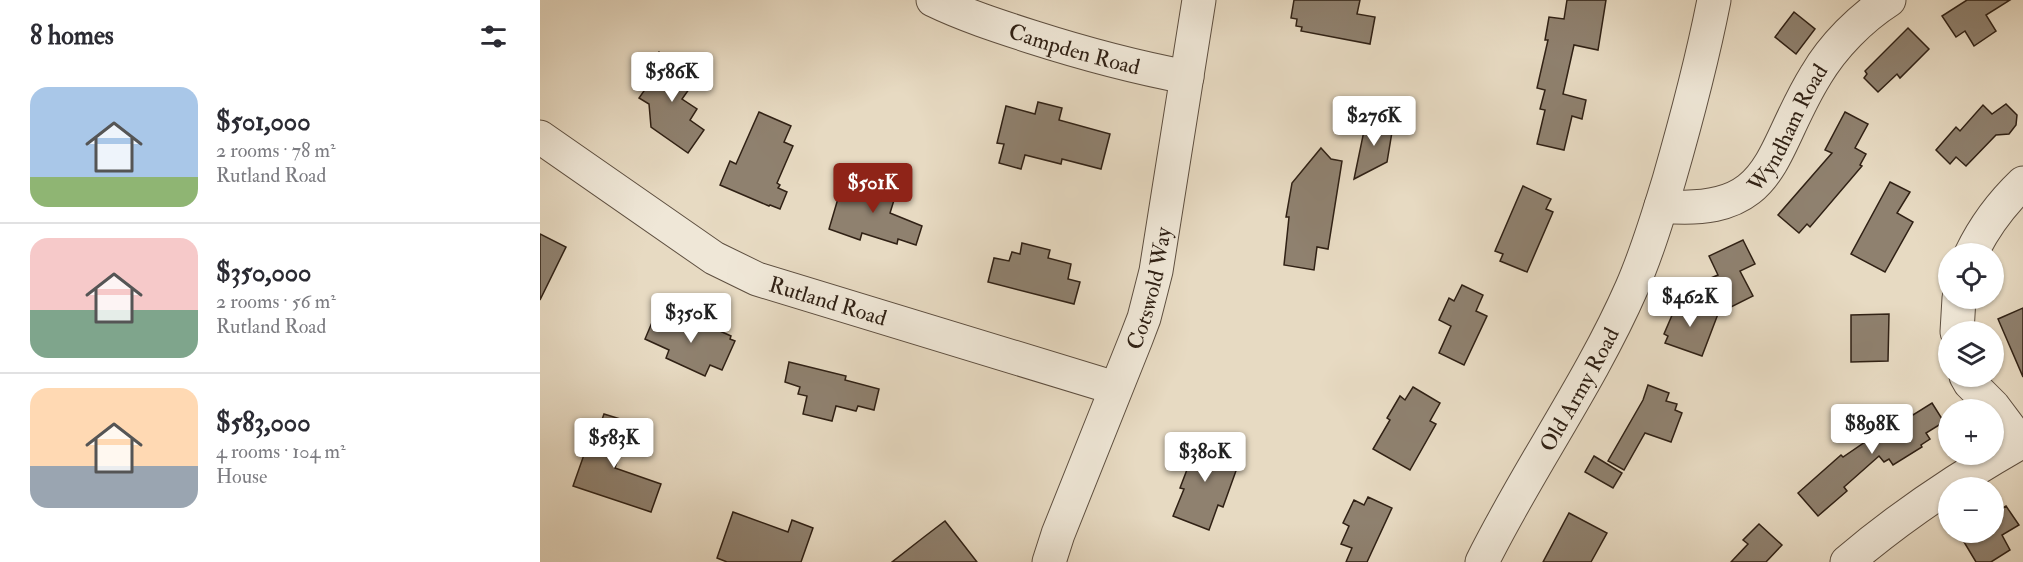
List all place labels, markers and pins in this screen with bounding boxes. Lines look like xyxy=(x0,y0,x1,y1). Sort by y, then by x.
pin: $586K xyxy=(630,52,714,103)
pin: $276K xyxy=(1332,96,1416,147)
pin: $501K xyxy=(831,163,915,214)
pin: $462K xyxy=(1648,277,1732,328)
pin: $350K xyxy=(649,293,733,344)
pin: $898K xyxy=(1830,404,1914,455)
pin: $583K xyxy=(572,418,656,469)
pin: $380K xyxy=(1163,432,1247,483)

